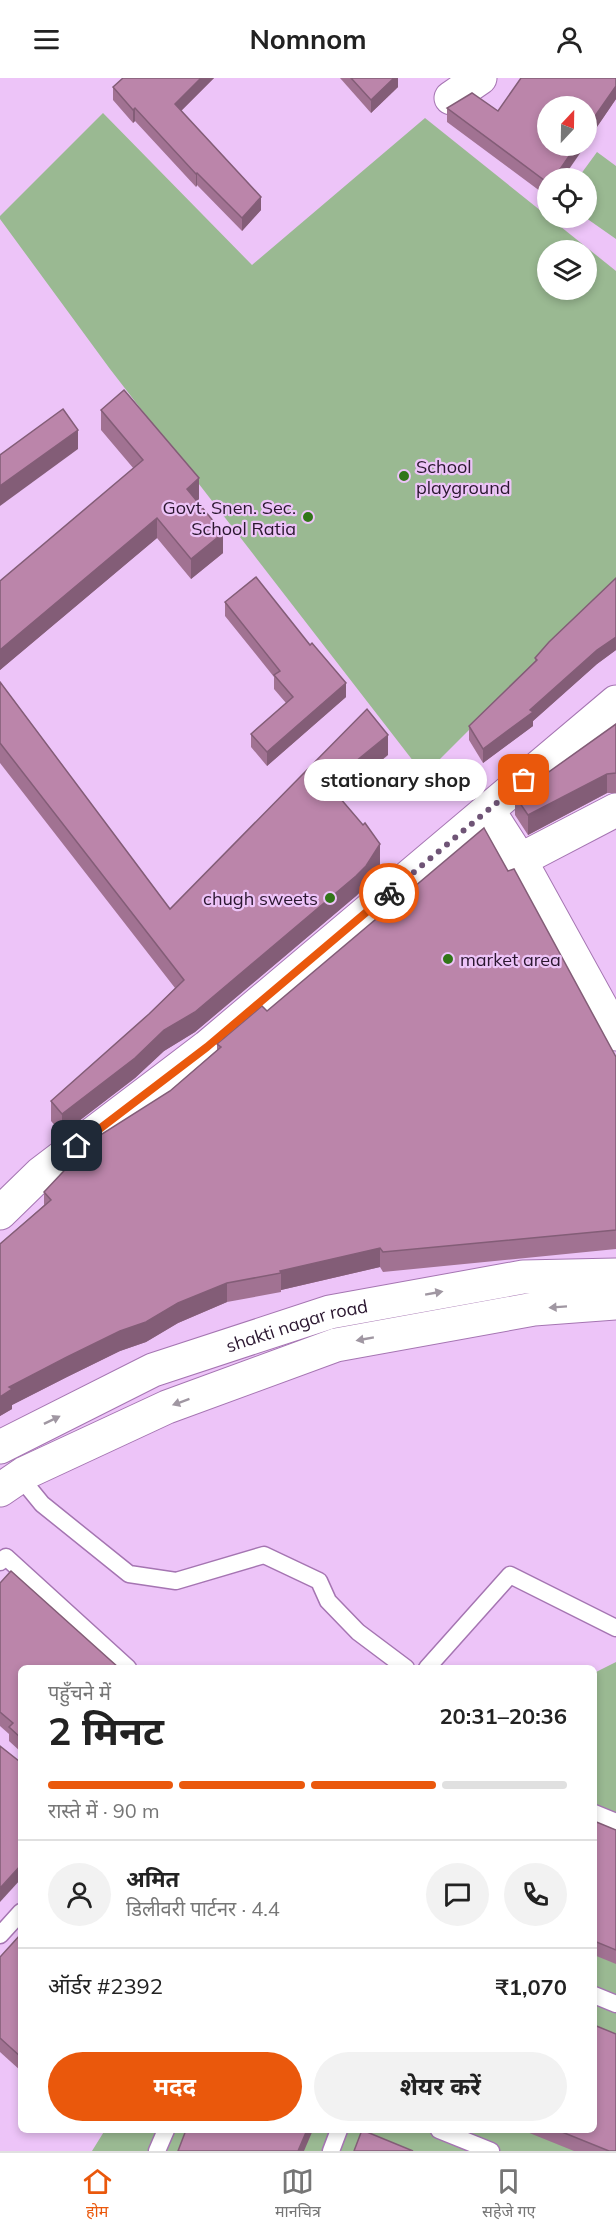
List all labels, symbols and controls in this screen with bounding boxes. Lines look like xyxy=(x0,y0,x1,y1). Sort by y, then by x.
text: Nomnom xyxy=(249,22,367,56)
icon: menu xyxy=(30,23,63,56)
icon: person xyxy=(553,23,586,56)
north arrow xyxy=(537,96,597,156)
map controls xyxy=(537,96,597,300)
button: locate xyxy=(537,168,597,228)
button: layers xyxy=(537,240,597,300)
place label: School playground xyxy=(416,455,511,499)
marker: School playground xyxy=(397,469,411,483)
place label: Govt. Snen. Sec. School Ratia xyxy=(163,496,296,540)
marker: Govt. Snen. Sec. School Ratia xyxy=(301,510,315,524)
pin xyxy=(498,754,549,805)
callout: stationary shop xyxy=(305,759,488,801)
icon: bag xyxy=(507,763,540,796)
text: stationary shop xyxy=(320,767,471,792)
courier xyxy=(359,863,419,923)
icon: bike xyxy=(373,877,406,910)
place label: chugh sweets xyxy=(203,887,318,910)
marker: chugh sweets xyxy=(323,891,337,905)
place label: market area xyxy=(460,948,561,971)
marker: market area xyxy=(441,952,455,966)
pin xyxy=(51,1120,102,1171)
icon: home xyxy=(60,1129,93,1162)
one-way arrow xyxy=(425,1289,444,1298)
street label: shakti nagar road xyxy=(223,1294,370,1357)
one-way arrow xyxy=(548,1302,567,1312)
one-way arrow xyxy=(356,1335,375,1344)
one-way arrow xyxy=(172,1397,190,1407)
one-way arrow xyxy=(43,1416,60,1425)
text: पहुँचने में xyxy=(48,1680,111,1705)
text: 20:31–20:36 xyxy=(439,1702,567,1730)
text: 2 मिनट xyxy=(48,1706,164,1755)
text: रास्ते में · 90 m xyxy=(48,1798,160,1823)
button: person xyxy=(48,1863,111,1926)
button: chat xyxy=(426,1863,489,1926)
button: phone xyxy=(504,1863,567,1926)
text: अमित xyxy=(126,1865,179,1893)
text: डिलीवरी पार्टनर · 4.4 xyxy=(126,1896,280,1921)
text: ऑर्डर #2392 xyxy=(48,1972,163,2000)
text: ₹1,070 xyxy=(496,1973,567,2001)
button: मदद xyxy=(48,2052,302,2121)
button: शेयर करें xyxy=(314,2052,567,2121)
tab: होम xyxy=(81,2165,114,2224)
tab: मानचित्र xyxy=(275,2165,321,2224)
tab: सहेजे गए xyxy=(482,2165,535,2224)

